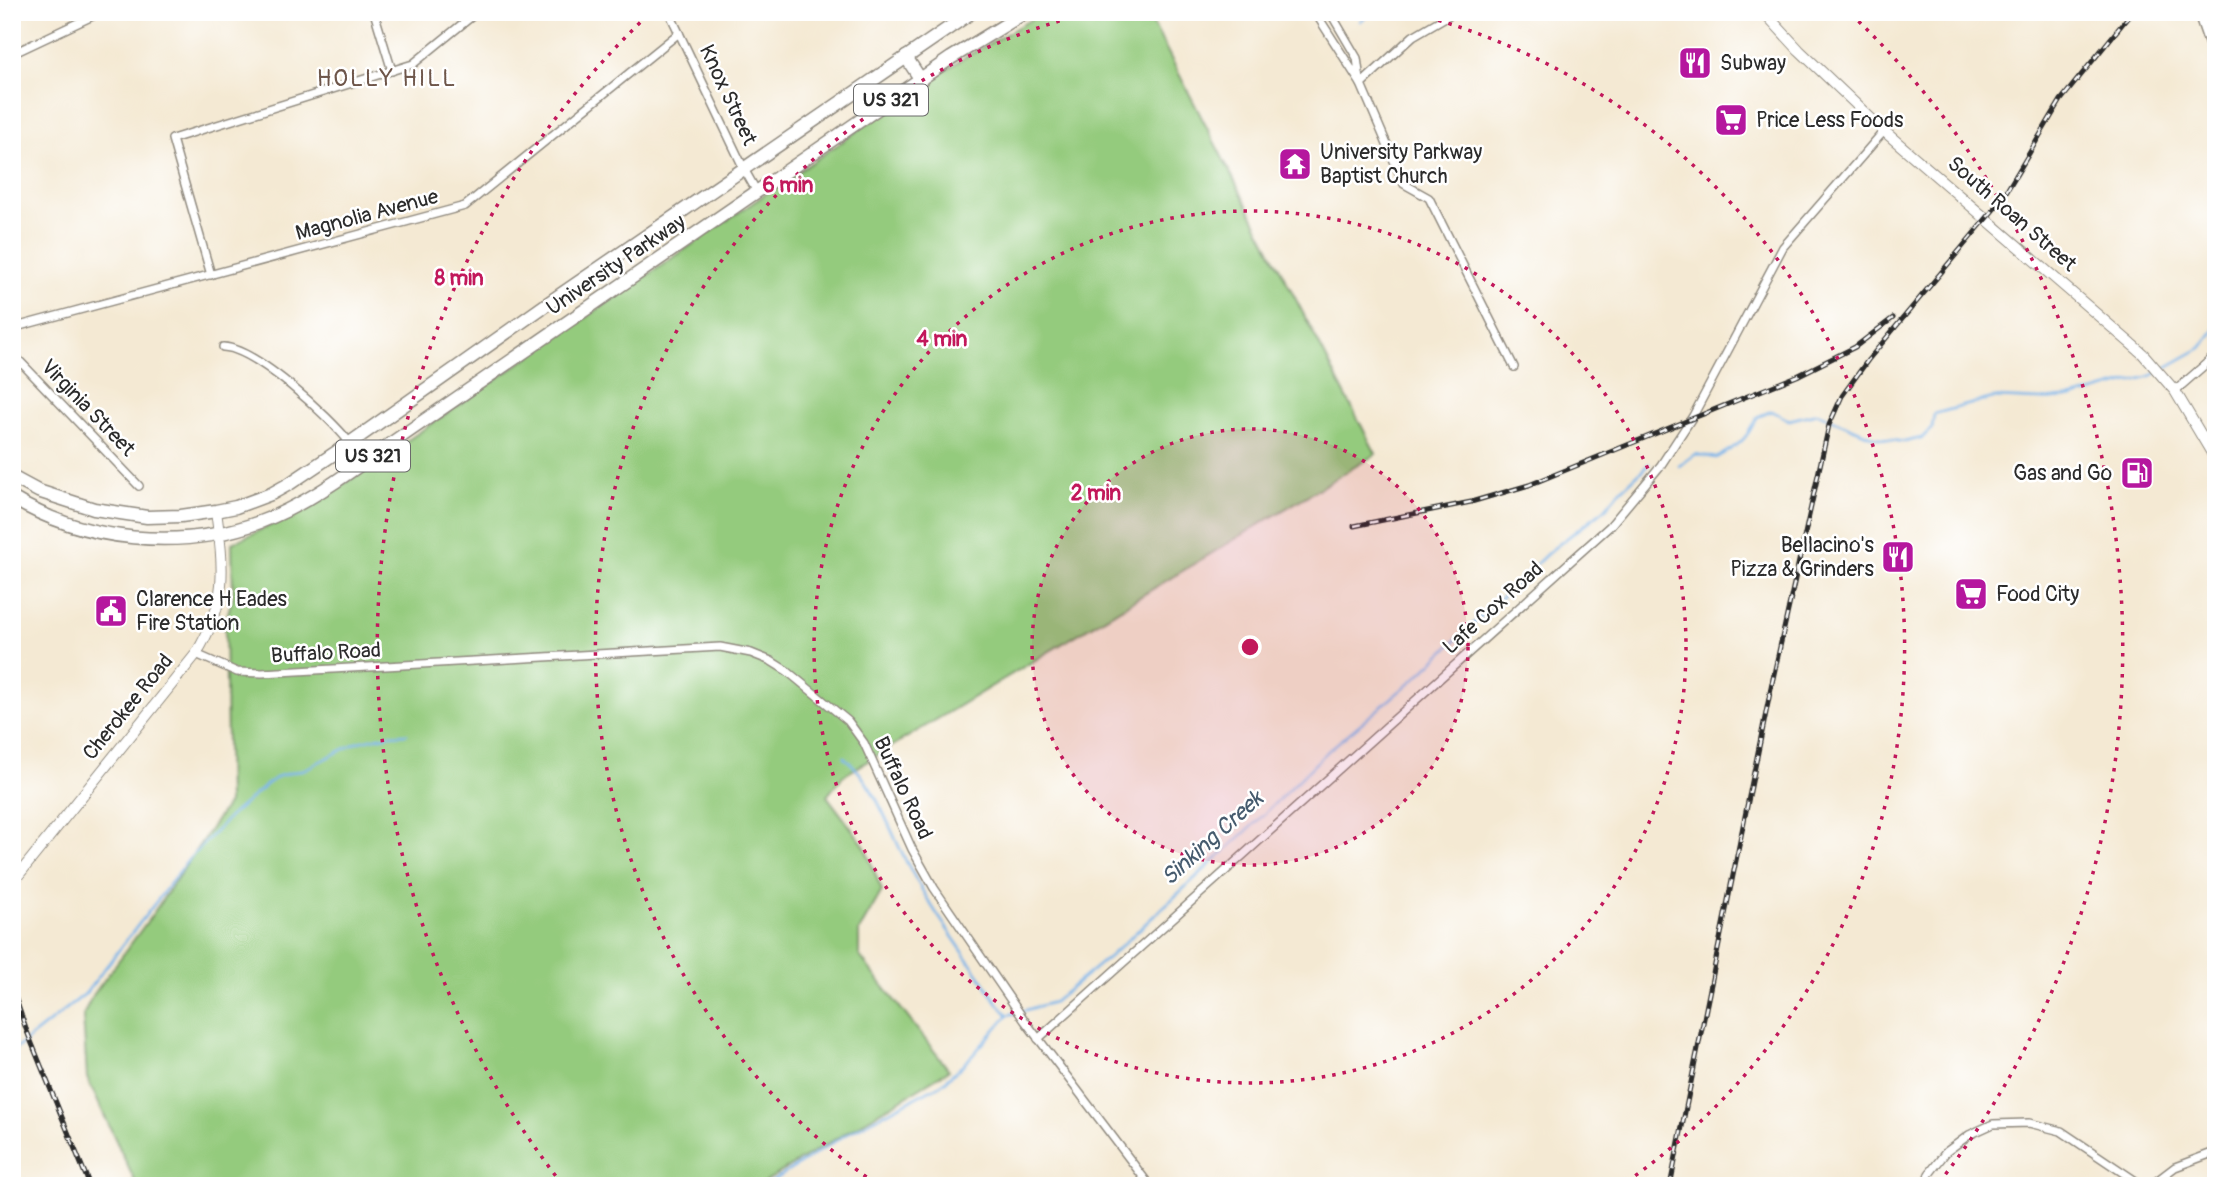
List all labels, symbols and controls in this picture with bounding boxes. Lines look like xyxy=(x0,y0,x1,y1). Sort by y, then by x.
street label: Knox Street xyxy=(693,40,763,150)
restaurant icon: Subway xyxy=(1676,44,1714,82)
place label: Subway xyxy=(1720,50,1786,77)
district label: HOLLY HILL xyxy=(317,64,457,93)
road number: US 321 xyxy=(854,85,928,116)
supermarket icon: Price Less Foods xyxy=(1712,101,1750,139)
place label: Price Less Foods xyxy=(1756,107,1904,134)
place label: University Parkway Baptist Church xyxy=(1320,139,1482,190)
temple icon: University Parkway Baptist Church xyxy=(1276,145,1314,183)
street label: South Roan Street xyxy=(1942,150,2083,278)
text: 6 min xyxy=(763,172,814,199)
street label: Magnolia Avenue xyxy=(293,183,442,247)
street label: University Parkway xyxy=(541,208,691,322)
text: 8 min xyxy=(434,265,484,292)
text: 4 min xyxy=(917,326,968,353)
street label: Virginia Street xyxy=(35,354,141,463)
road number: US 321 xyxy=(336,440,410,471)
fuel station icon: Gas and Go xyxy=(2118,454,2156,492)
place label: Gas and Go xyxy=(2013,460,2112,487)
text: 2 min xyxy=(1071,480,1121,507)
place label: Bellacino's Pizza & Grinders xyxy=(1730,532,1875,583)
restaurant icon: Bellacino's Pizza & Grinders xyxy=(1879,538,1917,576)
street label: Lafe Cox Road xyxy=(1437,556,1549,660)
supermarket icon: Food City xyxy=(1952,575,1990,613)
place label: Food City xyxy=(1996,581,2079,608)
place label: Clarence H Eades Fire Station xyxy=(136,586,288,637)
public building icon: Clarence H Eades Fire Station xyxy=(92,592,130,630)
centre of rings xyxy=(1238,635,1262,659)
street label: Buffalo Road xyxy=(270,637,382,669)
street label: Cherokee Road xyxy=(77,648,179,766)
street label: Buffalo Road xyxy=(867,732,939,844)
water label: Sinking Creek xyxy=(1155,783,1271,891)

